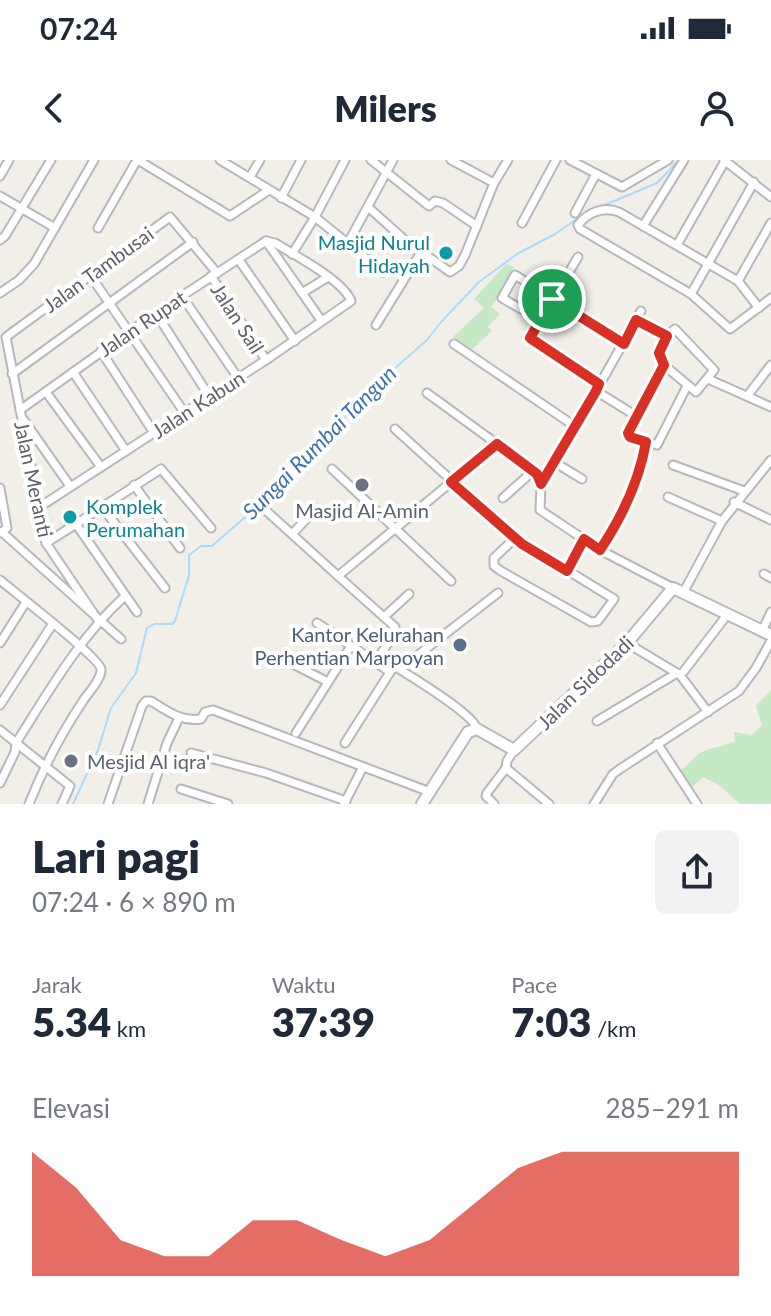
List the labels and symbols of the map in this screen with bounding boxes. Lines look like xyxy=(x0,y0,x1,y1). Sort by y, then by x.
street label: Jalan Tambusai xyxy=(38,221,158,317)
place label: Masjid Nurul Hidayah xyxy=(318,230,430,277)
marker: Masjid Nurul Hidayah xyxy=(437,244,455,262)
pin xyxy=(518,265,586,333)
street label: Jalan Sail xyxy=(206,278,270,358)
street label: Jalan Rupat xyxy=(94,285,190,361)
water label: Sungai Rumbai Tangun xyxy=(237,360,401,524)
street label: Jalan Kabun xyxy=(147,365,249,443)
street label: Jalan Meranti xyxy=(10,419,58,539)
marker: Masjid Al-Amin xyxy=(353,476,371,494)
place label: Komplek Perumahan xyxy=(86,494,185,541)
place label: Masjid Al-Amin xyxy=(295,498,429,522)
marker: Komplek Perumahan xyxy=(61,508,79,526)
place label: Kantor Kelurahan Perhentian Marpoyan xyxy=(254,622,444,669)
street label: Jalan Sidodadi xyxy=(532,630,638,734)
marker: Kantor Kelurahan Perhentian Marpoyan xyxy=(451,636,469,654)
place label: Mesjid Al iqra' xyxy=(87,749,210,773)
marker: Mesjid Al iqra' xyxy=(62,752,80,770)

